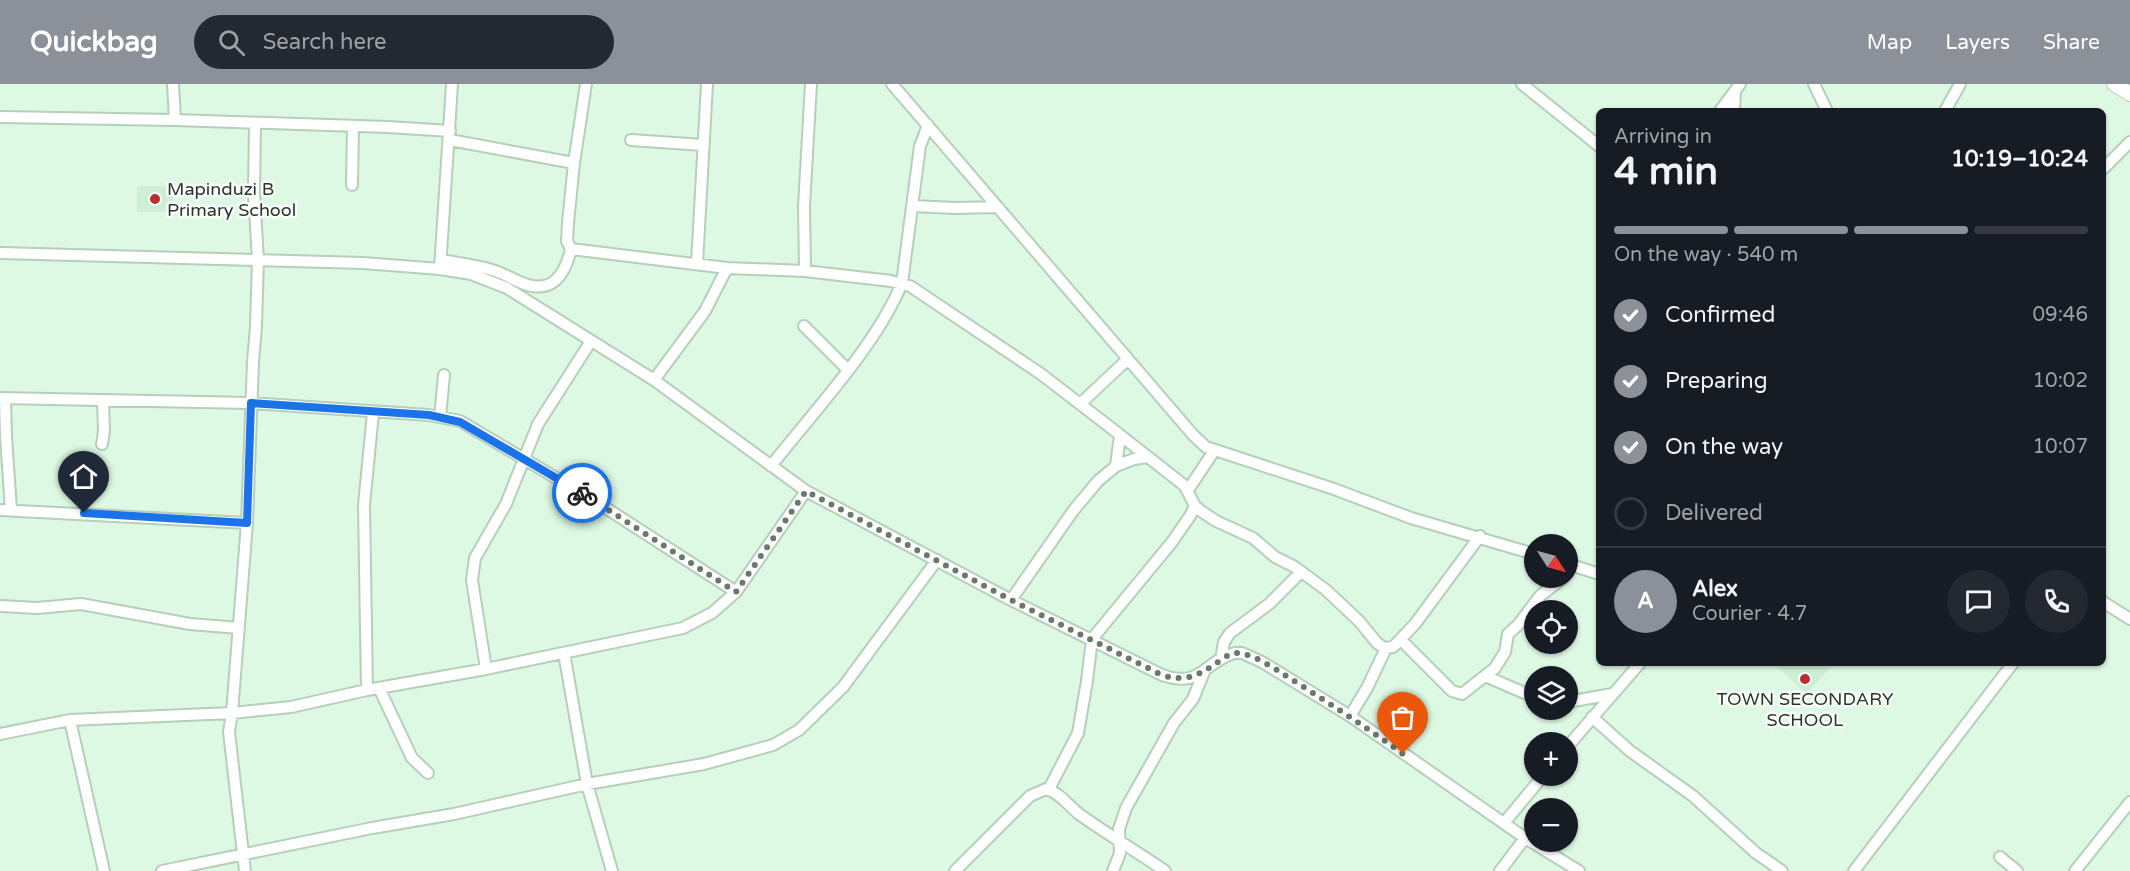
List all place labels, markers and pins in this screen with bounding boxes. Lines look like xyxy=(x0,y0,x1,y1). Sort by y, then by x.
place label: Mapinduzi B Primary School xyxy=(167,178,296,221)
marker: Mapinduzi B Primary School xyxy=(148,192,162,206)
pin xyxy=(58,451,109,513)
marker: TOWN SECONDARY SCHOOL xyxy=(1798,672,1812,686)
place label: TOWN SECONDARY SCHOOL xyxy=(1716,688,1894,731)
pin xyxy=(1377,692,1428,754)

